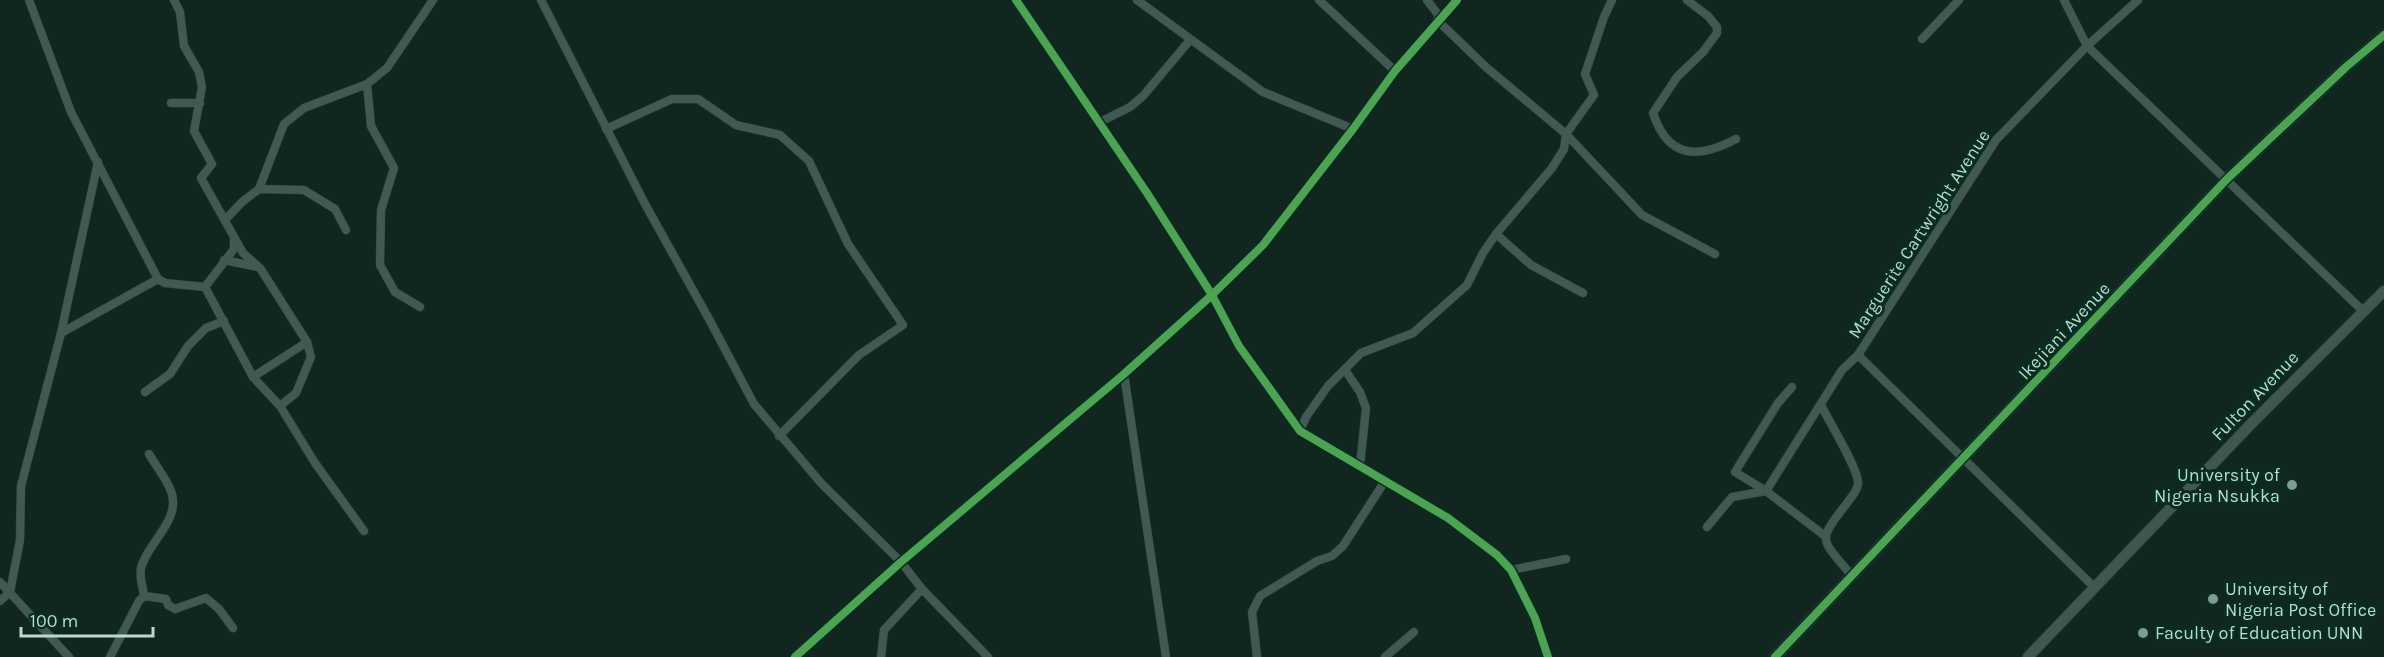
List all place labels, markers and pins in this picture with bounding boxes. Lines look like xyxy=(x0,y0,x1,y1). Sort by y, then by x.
place label: University of Nigeria Nsukka xyxy=(2154,464,2281,507)
marker: University of Nigeria Nsukka xyxy=(2285,478,2299,492)
place label: University of Nigeria Post Office xyxy=(2225,578,2376,621)
marker: University of Nigeria Post Office xyxy=(2206,592,2220,606)
place label: Faculty of Education UNN xyxy=(2155,622,2363,644)
marker: Faculty of Education UNN xyxy=(2136,626,2150,640)

